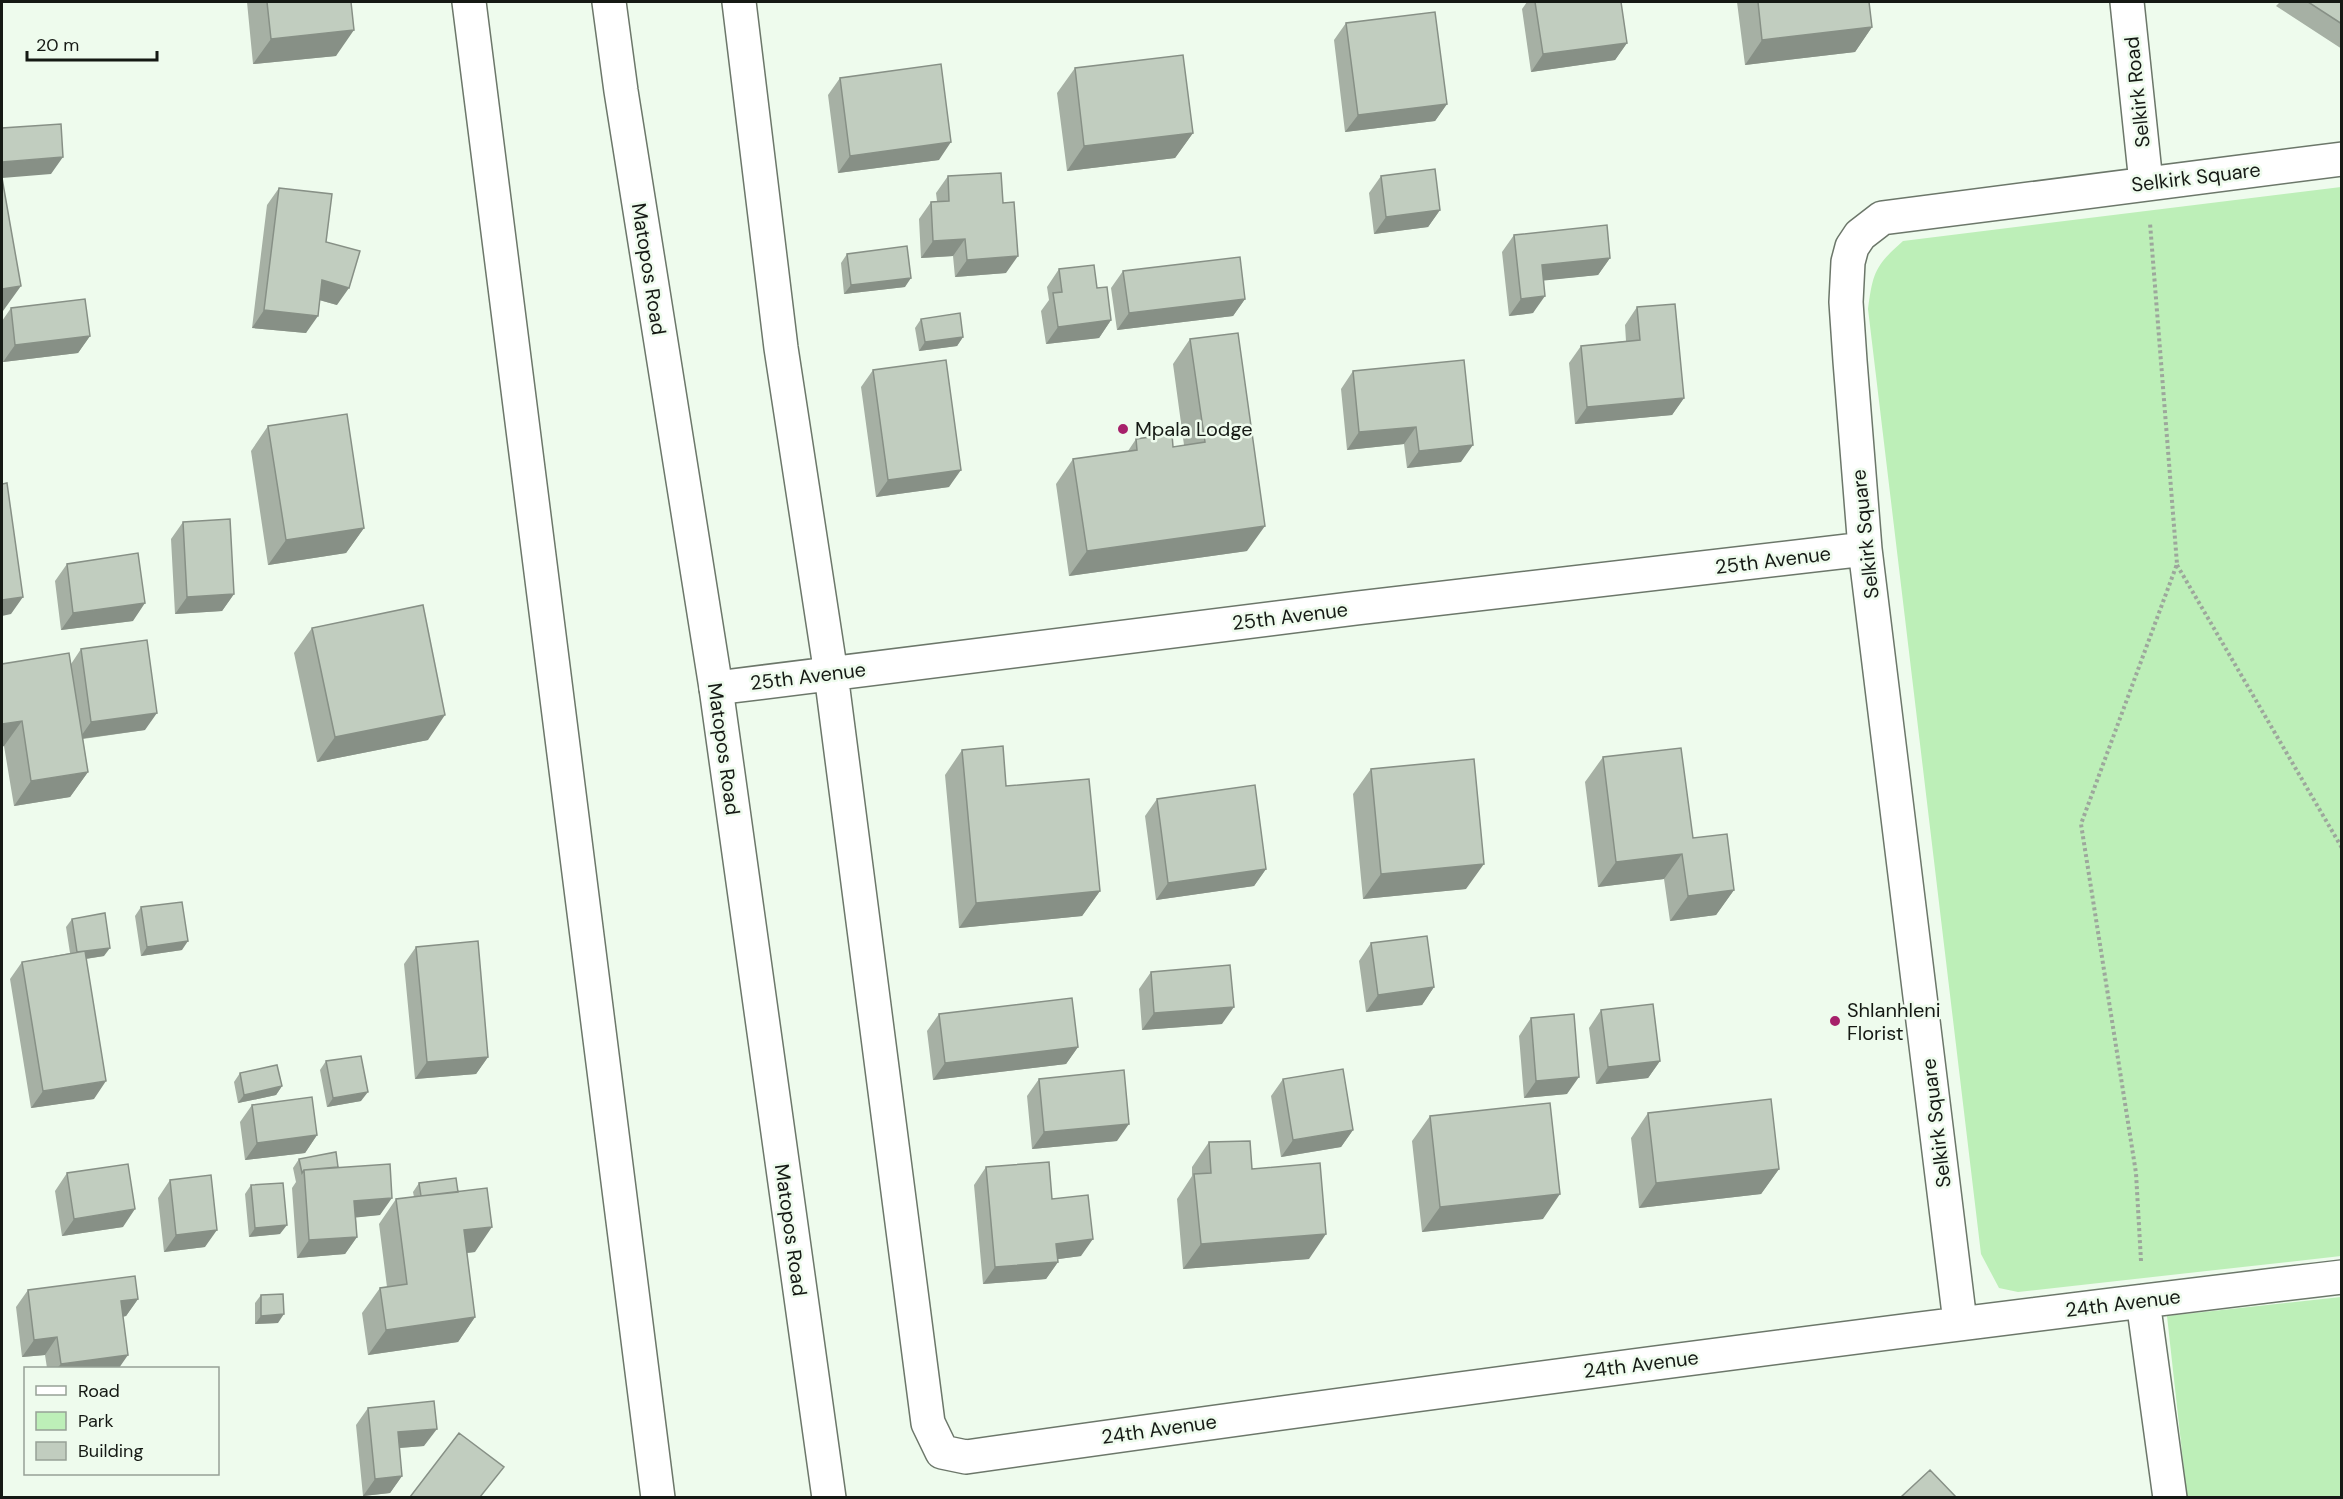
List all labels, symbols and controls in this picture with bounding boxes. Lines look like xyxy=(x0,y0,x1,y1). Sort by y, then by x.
scale bar xyxy=(27,24,158,62)
text: 20 m xyxy=(36,33,79,57)
street label: Selkirk Road xyxy=(2118,35,2156,149)
street label: Selkirk Square xyxy=(2130,156,2262,198)
street label: Matopos Road xyxy=(626,201,672,337)
place label: Mpala Lodge xyxy=(1135,416,1253,442)
marker: Mpala Lodge xyxy=(1116,422,1130,436)
street label: Selkirk Square xyxy=(1845,468,1885,600)
street label: 25th Avenue xyxy=(1714,540,1832,580)
street label: 25th Avenue xyxy=(1231,596,1349,636)
street label: 25th Avenue xyxy=(749,656,867,696)
street label: Matopos Road xyxy=(702,681,746,817)
place label: Shlanhleni Florist xyxy=(1847,997,1941,1046)
marker: Shlanhleni Florist xyxy=(1828,1014,1842,1028)
street label: Selkirk Square xyxy=(1915,1057,1957,1189)
street label: Matopos Road xyxy=(769,1162,813,1298)
street label: 24th Avenue xyxy=(2064,1283,2182,1323)
street label: 24th Avenue xyxy=(1582,1344,1700,1384)
legend xyxy=(24,1367,219,1475)
text: Road xyxy=(78,1379,120,1403)
street label: 24th Avenue xyxy=(1100,1408,1218,1450)
text: Park xyxy=(78,1409,114,1433)
text: Building xyxy=(78,1439,143,1463)

